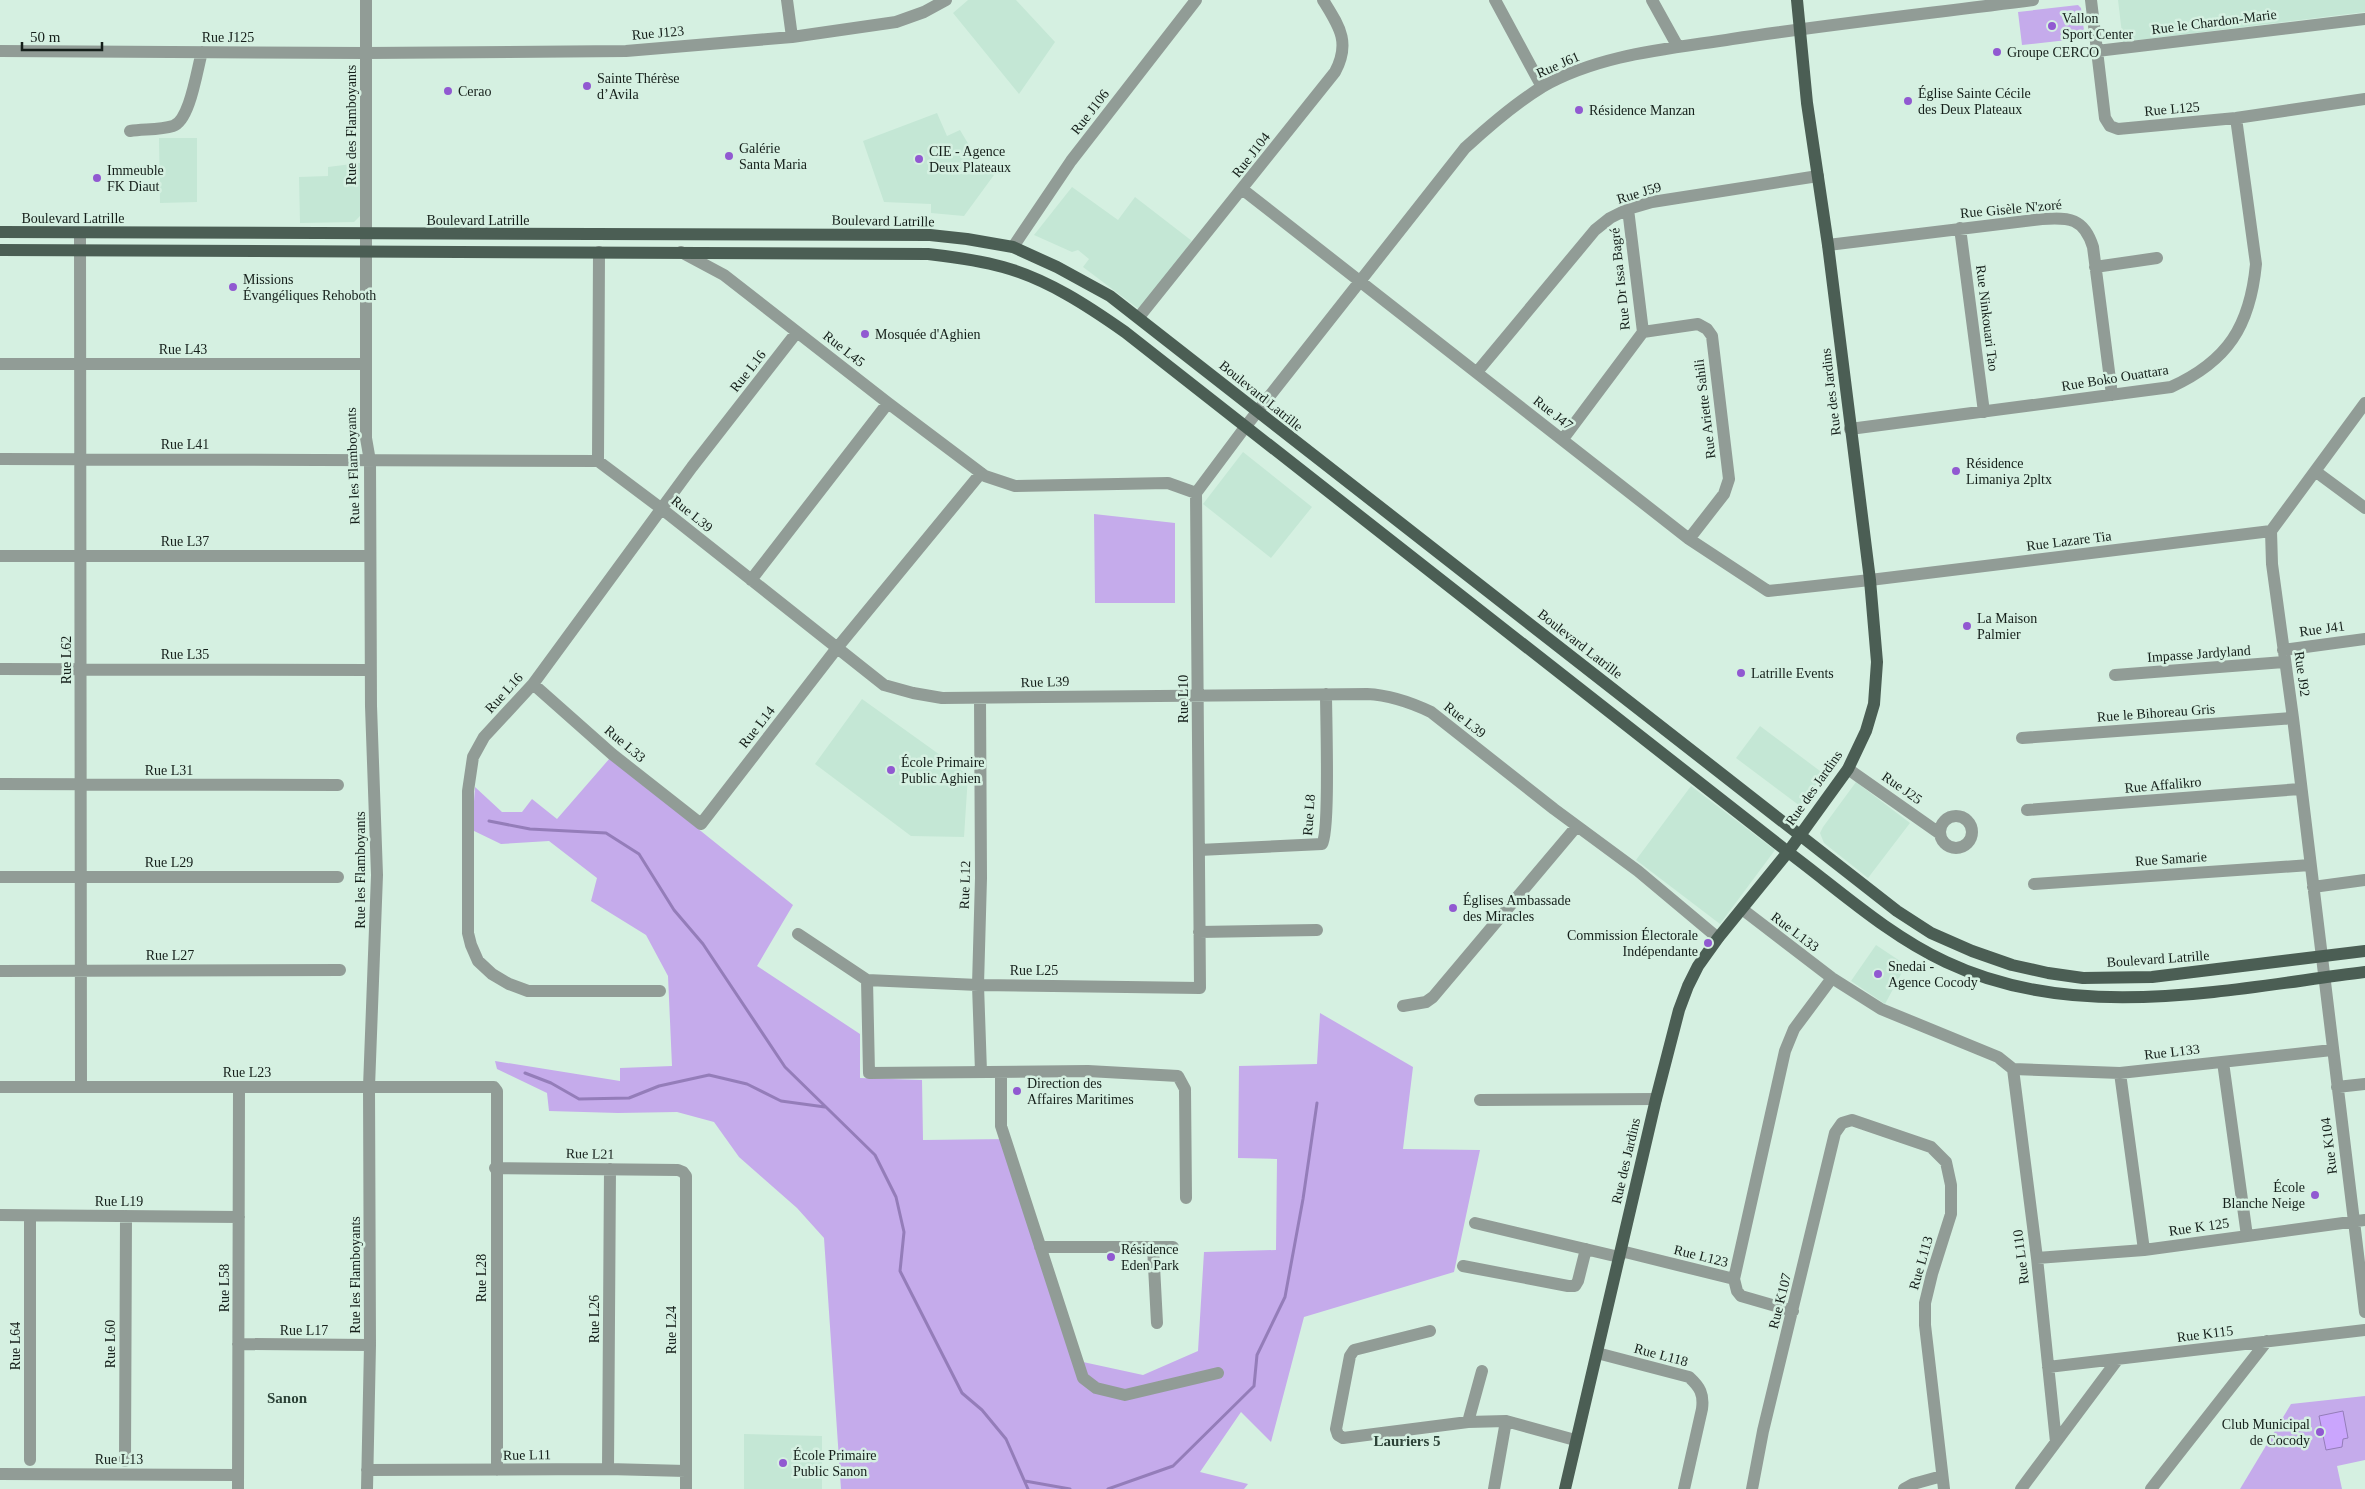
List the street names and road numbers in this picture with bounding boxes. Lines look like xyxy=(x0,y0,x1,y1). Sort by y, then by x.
street label: Rue le Chardon-Marie xyxy=(2151,7,2277,37)
street label: Rue J123 xyxy=(631,23,685,43)
street label: Rue J125 xyxy=(202,30,254,45)
street label: Rue J61 xyxy=(1534,49,1582,81)
street label: Rue des Flamboyants xyxy=(344,65,359,185)
street label: Rue J106 xyxy=(1068,87,1112,137)
street label: Rue L125 xyxy=(2144,99,2200,119)
street label: Rue J104 xyxy=(1229,130,1273,180)
street label: Rue J59 xyxy=(1615,179,1663,207)
street label: Rue Gisèle N'zoré xyxy=(1960,197,2062,221)
street label: Boulevard Latrille xyxy=(21,211,125,226)
street label: Boulevard Latrille xyxy=(426,213,530,228)
street label: Boulevard Latrille xyxy=(831,213,935,229)
street label: Rue Dr Issa Bagré xyxy=(1607,227,1633,331)
street label: Rue Ninkouari Tao xyxy=(1973,264,2001,372)
street label: Rue L45 xyxy=(820,328,868,370)
street label: Rue L43 xyxy=(159,342,207,357)
street label: Rue L16 xyxy=(727,347,769,395)
street label: Rue des Jardins xyxy=(1818,347,1844,437)
street label: Boulevard Latrille xyxy=(1216,358,1306,434)
street label: Rue Ariette Sahili xyxy=(1691,358,1719,460)
street label: Rue Boko Ouattara xyxy=(2060,362,2170,394)
street label: Rue J47 xyxy=(1530,393,1576,433)
street label: Rue les Flamboyants xyxy=(343,407,363,525)
street label: Rue L41 xyxy=(161,437,209,452)
street label: Rue L39 xyxy=(668,493,716,535)
street label: Rue Lazare Tia xyxy=(2026,528,2113,554)
street label: Rue L37 xyxy=(161,534,209,549)
street label: Boulevard Latrille xyxy=(1535,606,1625,682)
street label: Rue J41 xyxy=(2298,618,2346,640)
street label: Rue L62 xyxy=(59,636,74,684)
street label: Impasse Jardyland xyxy=(2147,643,2251,665)
street label: Rue L35 xyxy=(161,647,209,662)
street label: Rue J92 xyxy=(2291,650,2313,698)
street label: Rue L16 xyxy=(482,670,526,716)
street label: Rue L39 xyxy=(1020,674,1070,690)
street label: Rue L10 xyxy=(1176,675,1191,723)
street label: Rue L39 xyxy=(1441,699,1489,741)
street label: Rue le Bihoreau Gris xyxy=(2096,701,2216,725)
street label: Rue L14 xyxy=(736,703,778,751)
street label: Rue L33 xyxy=(602,723,648,765)
street label: Rue des Jardins xyxy=(1783,748,1845,828)
street label: Rue L31 xyxy=(145,763,193,778)
street label: Rue J25 xyxy=(1879,769,1925,807)
street label: Rue Affalikro xyxy=(2124,774,2202,796)
street label: Rue L8 xyxy=(1300,794,1318,836)
street label: Rue les Flamboyants xyxy=(353,811,368,929)
street label: Rue Samarie xyxy=(2135,849,2207,869)
street label: Rue L29 xyxy=(145,855,193,870)
street label: Rue L12 xyxy=(957,860,973,910)
street label: Rue L133 xyxy=(1768,909,1822,955)
street label: Rue L27 xyxy=(146,948,194,963)
street label: Boulevard Latrille xyxy=(2106,948,2210,970)
street label: Rue L25 xyxy=(1010,963,1058,978)
street label: Rue L133 xyxy=(2144,1042,2200,1062)
street label: Rue L23 xyxy=(223,1065,271,1080)
street label: Rue des Jardins xyxy=(1609,1116,1643,1206)
street label: Rue K104 xyxy=(2318,1117,2340,1175)
street label: Rue L21 xyxy=(566,1146,614,1162)
street label: Rue L19 xyxy=(95,1194,143,1209)
street label: Rue K 125 xyxy=(2168,1215,2230,1239)
street label: Rue les Flamboyants xyxy=(348,1216,363,1334)
street label: Rue L110 xyxy=(2010,1229,2032,1285)
street label: Rue L113 xyxy=(1906,1234,1936,1292)
street label: Rue L123 xyxy=(1672,1242,1730,1270)
street label: Rue L28 xyxy=(474,1254,489,1302)
street label: Rue L58 xyxy=(217,1264,232,1312)
street label: Rue K107 xyxy=(1766,1271,1794,1331)
street label: Rue L26 xyxy=(587,1295,602,1343)
street label: Rue L24 xyxy=(664,1306,679,1354)
street label: Rue L60 xyxy=(103,1320,118,1368)
street label: Rue L64 xyxy=(8,1322,23,1370)
street label: Rue L17 xyxy=(280,1323,328,1338)
street label: Rue K115 xyxy=(2176,1323,2234,1345)
street label: Rue L118 xyxy=(1632,1341,1690,1369)
street label: Rue L11 xyxy=(503,1447,551,1463)
street label: Rue L13 xyxy=(95,1452,143,1467)

